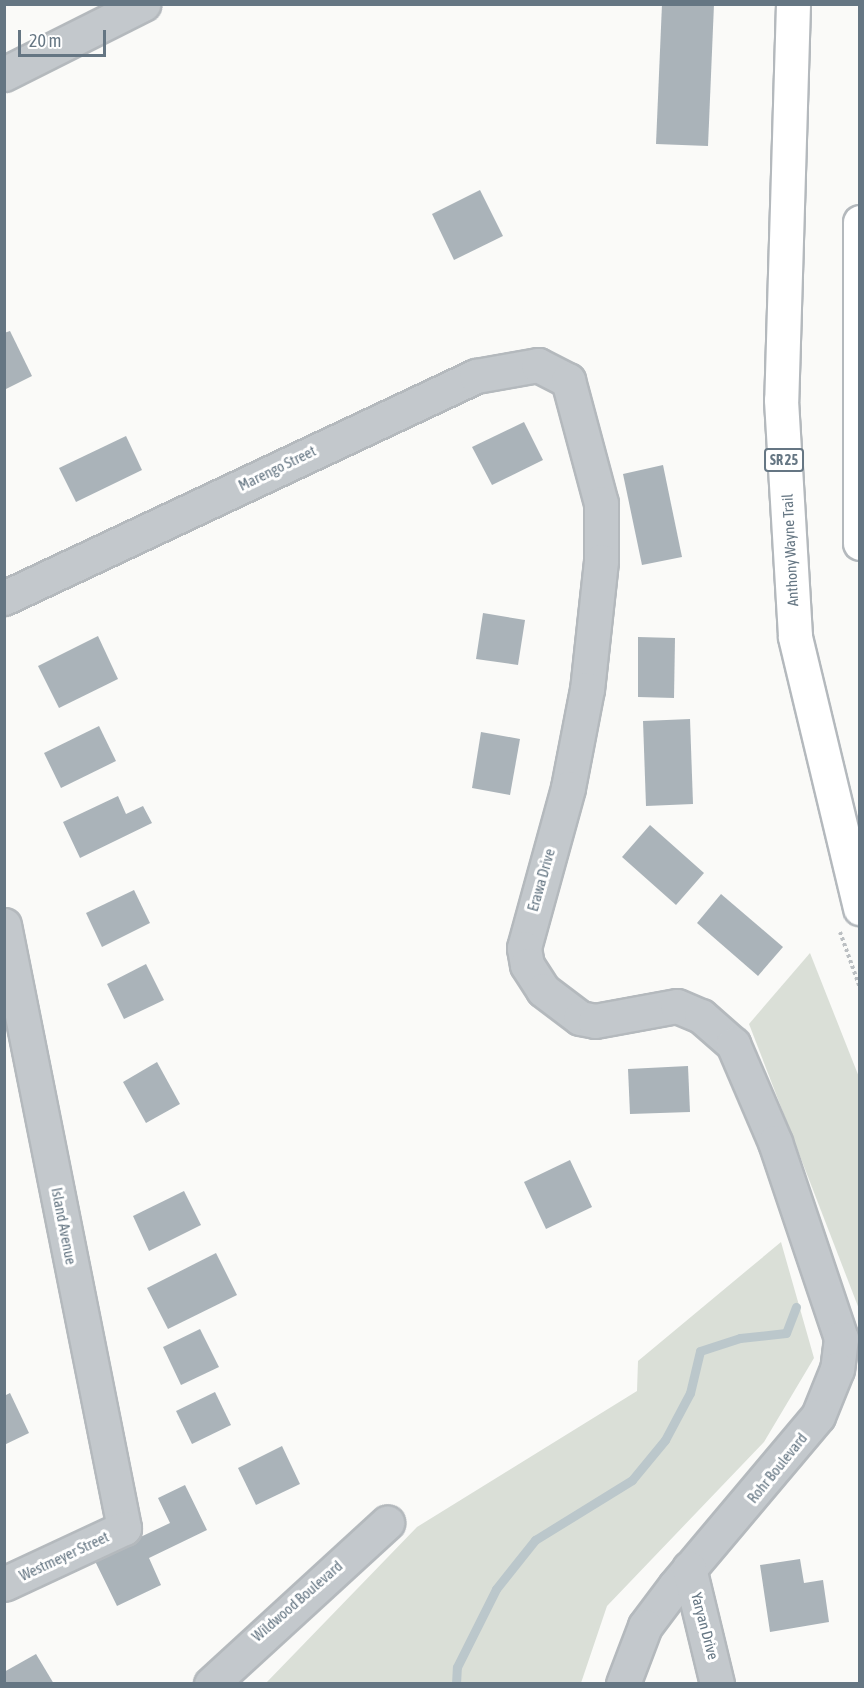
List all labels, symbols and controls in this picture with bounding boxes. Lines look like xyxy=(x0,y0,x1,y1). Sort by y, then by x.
scale bar xyxy=(21,18,110,56)
text: 20 m xyxy=(29,30,61,51)
street label: Marengo Street xyxy=(235,442,319,494)
road number: SR 25 xyxy=(763,449,805,471)
street label: Anthony Wayne Trail xyxy=(778,493,802,607)
street label: Erawa Drive xyxy=(523,847,559,913)
street label: Island Avenue xyxy=(48,1186,80,1266)
street label: Rohr Boulevard xyxy=(743,1429,811,1507)
street label: Westmeyer Street xyxy=(16,1527,112,1585)
street label: Wildwood Boulevard xyxy=(248,1557,346,1645)
street label: Yaryan Drive xyxy=(687,1591,723,1661)

